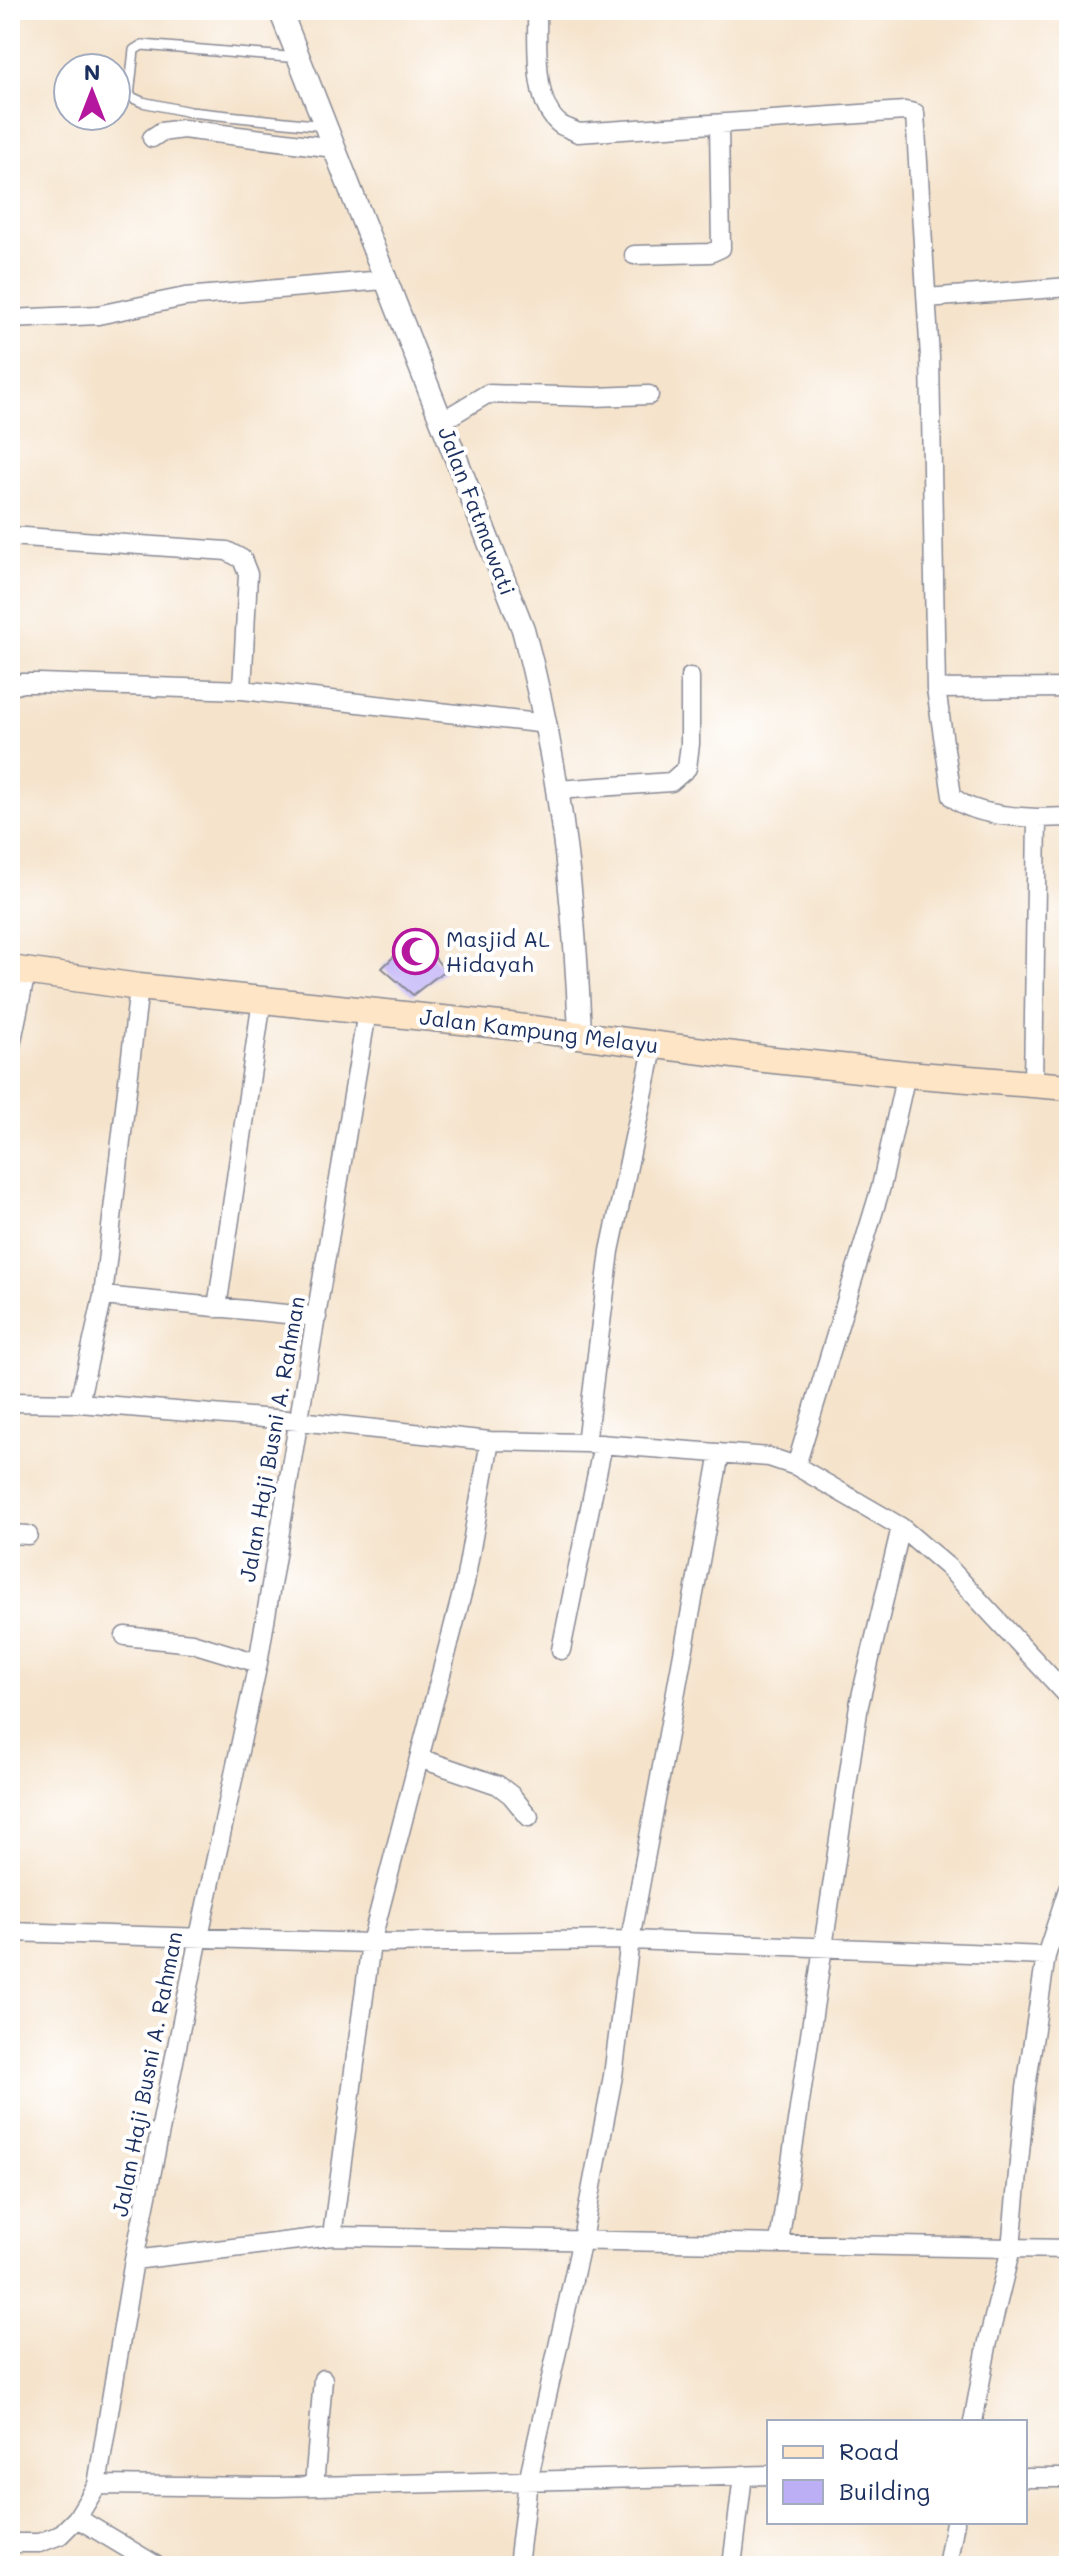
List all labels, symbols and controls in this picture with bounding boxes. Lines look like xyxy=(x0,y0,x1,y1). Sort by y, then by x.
north arrow xyxy=(52,52,132,132)
text: N xyxy=(84,57,100,86)
street label: Jalan Fatmawati xyxy=(432,422,523,599)
place label: Masjid AL Hidayah xyxy=(446,924,550,978)
mosque icon: Masjid AL Hidayah xyxy=(391,928,439,976)
street label: Jalan Kampung Melayu xyxy=(418,1001,660,1060)
street label: Jalan Haji Busni A. Rahman xyxy=(232,1294,311,1584)
street label: Jalan Haji Busni A. Rahman xyxy=(105,1929,188,2219)
legend xyxy=(767,2420,1027,2524)
text: Road xyxy=(839,2435,899,2466)
text: Building xyxy=(839,2475,930,2506)

